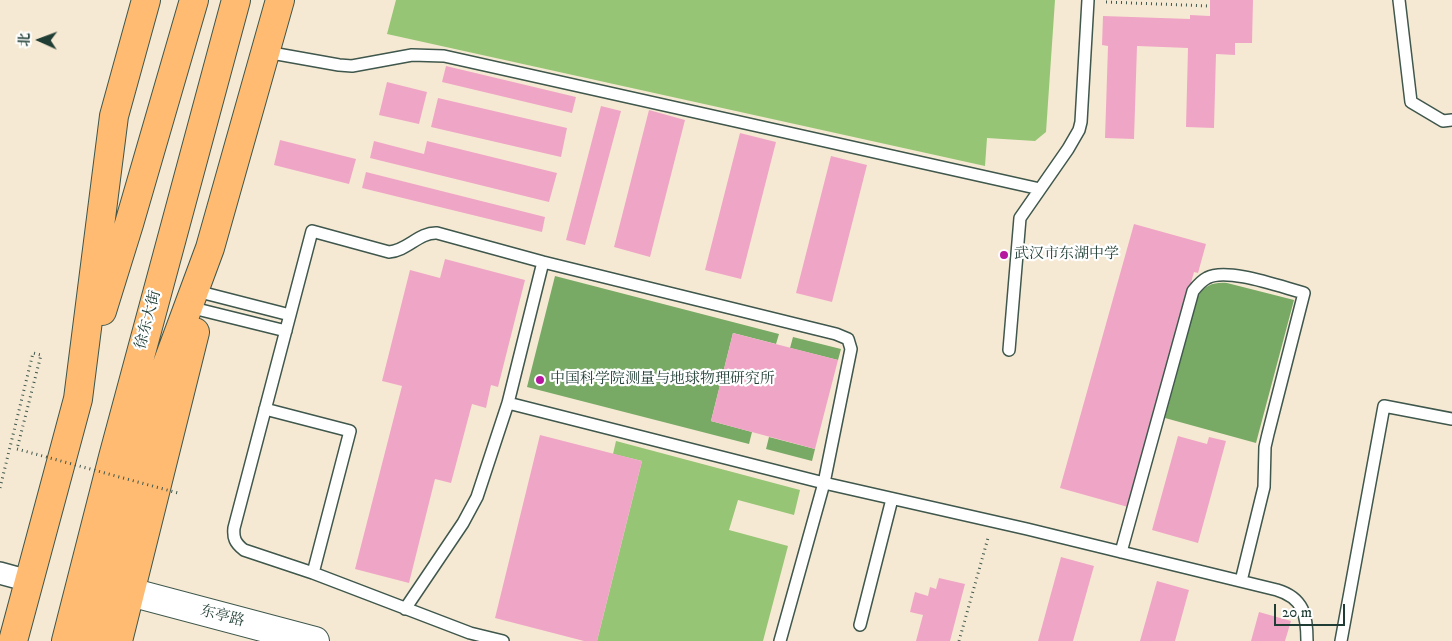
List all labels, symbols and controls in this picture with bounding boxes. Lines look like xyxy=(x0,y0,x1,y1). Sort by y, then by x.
north arrow xyxy=(15,15,65,65)
text: 北 xyxy=(16,32,34,47)
place label: 武汉市东湖中学 xyxy=(1014,246,1119,264)
marker: 武汉市东湖中学 xyxy=(998,249,1010,261)
street label: 徐东大街 xyxy=(133,289,165,351)
place label: 中国科学院测量与地球物理研究所 xyxy=(550,371,775,389)
marker: 中国科学院测量与地球物理研究所 xyxy=(534,374,546,386)
scale bar xyxy=(1277,594,1348,626)
street label: 东亭路 xyxy=(198,602,246,632)
text: 20 m xyxy=(1282,603,1312,622)

